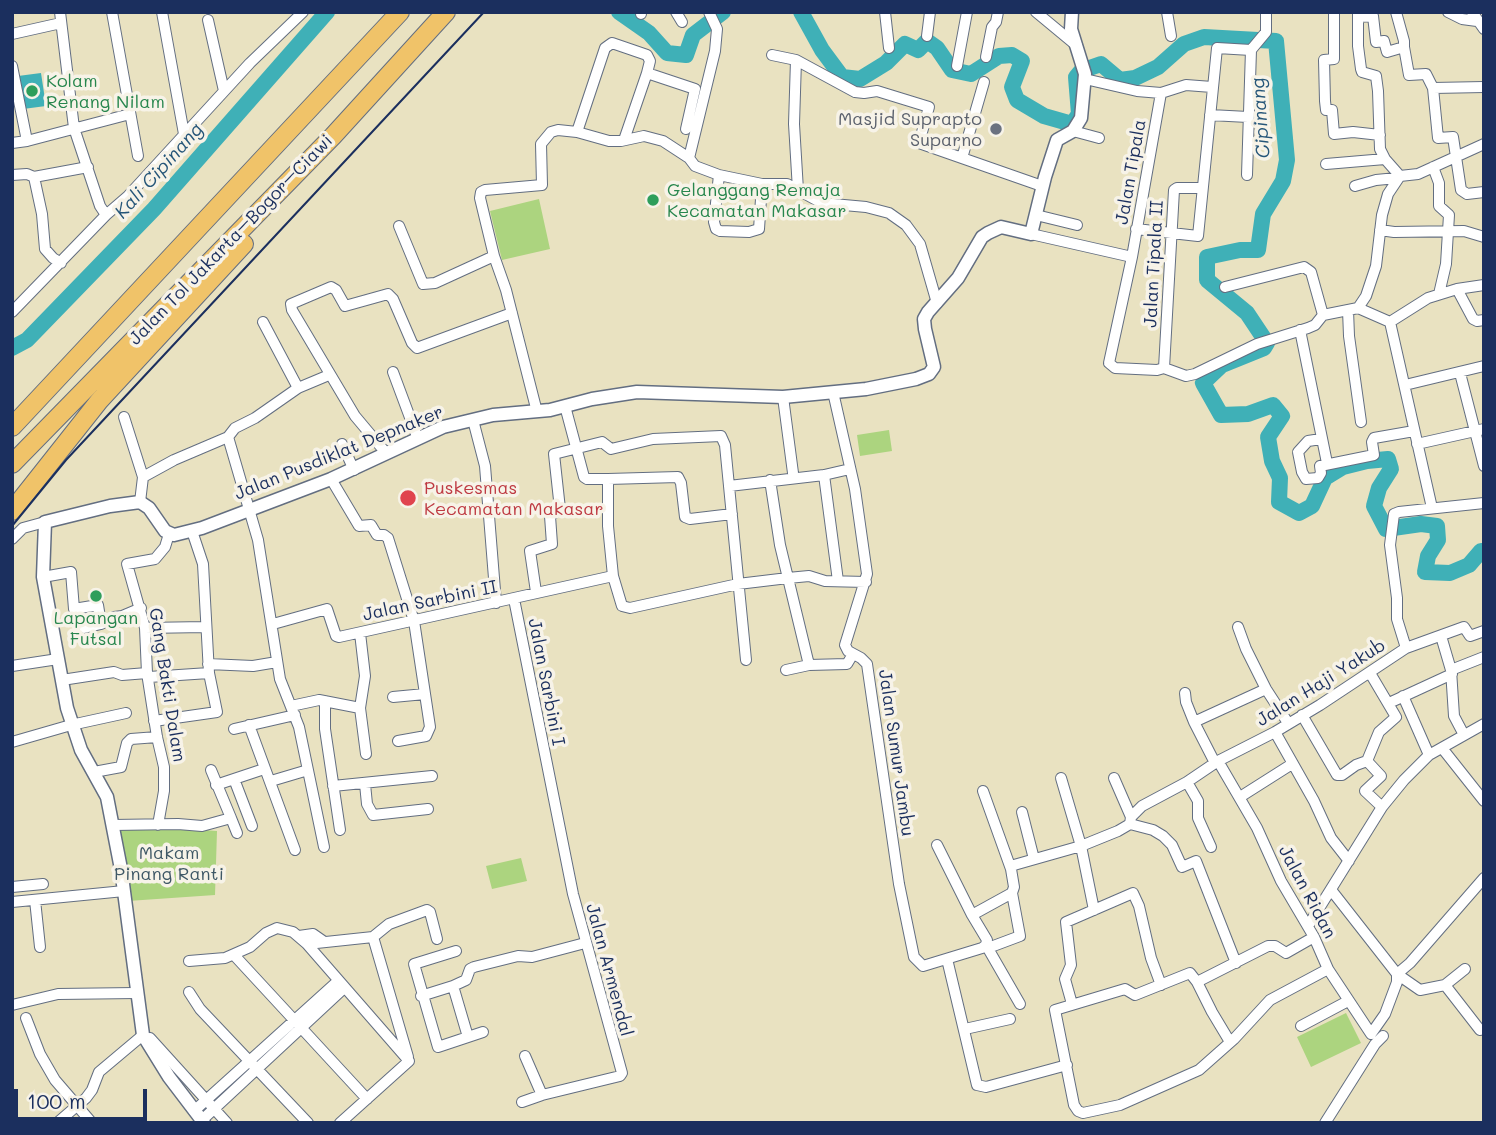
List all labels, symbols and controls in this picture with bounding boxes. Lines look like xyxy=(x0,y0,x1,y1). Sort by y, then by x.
place label: Kolam Renang Nilam xyxy=(46,70,165,112)
water label: Cipinang xyxy=(1247,77,1275,159)
marker: Kolam Renang Nilam xyxy=(24,83,40,99)
place label: Masjid Suprapto Suparno xyxy=(838,108,982,150)
water label: Kali Cipinang xyxy=(110,118,208,224)
street label: Jalan Tipala xyxy=(1111,118,1151,226)
marker: Masjid Suprapto Suparno xyxy=(988,121,1004,137)
street label: Jalan Tol Jakarta–Bogor–Ciawi xyxy=(125,130,337,350)
place label: Gelanggang Remaja Kecamatan Makasar xyxy=(667,179,847,222)
marker: Gelanggang Remaja Kecamatan Makasar xyxy=(645,192,661,208)
street label: Jalan Tipala II xyxy=(1140,200,1168,328)
street label: Jalan Pusdiklat Depnaker xyxy=(231,401,447,505)
place label: Puskesmas Kecamatan Makasar xyxy=(424,477,604,520)
marker: Puskesmas Kecamatan Makasar xyxy=(398,488,418,508)
street label: Jalan Sarbini II xyxy=(361,576,499,626)
marker: Lapangan Futsal xyxy=(88,588,104,604)
place label: Lapangan Futsal xyxy=(54,607,138,650)
street label: Gang Bakti Dalam xyxy=(144,607,190,763)
street label: Jalan Sarbini I xyxy=(523,617,569,747)
street label: Jalan Haji Yakub xyxy=(1253,635,1389,731)
street label: Jalan Sumur Jambu xyxy=(874,668,918,838)
park label: Makam Pinang Ranti xyxy=(114,842,224,884)
street label: Jalan Ridan xyxy=(1273,842,1341,942)
street label: Jalan Armendal xyxy=(581,901,637,1039)
scale bar xyxy=(18,1076,150,1120)
text: 100 m xyxy=(27,1087,86,1114)

